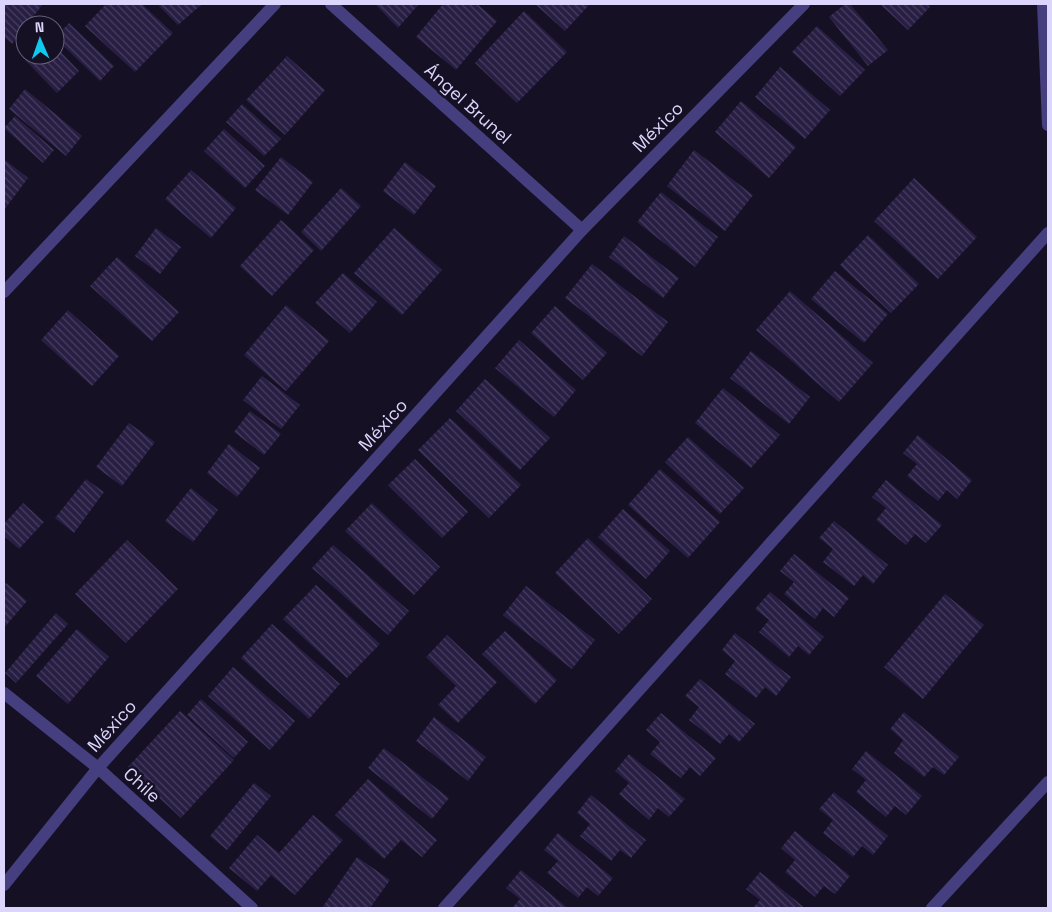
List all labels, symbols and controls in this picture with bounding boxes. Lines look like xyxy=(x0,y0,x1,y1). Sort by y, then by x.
north arrow xyxy=(15,15,65,65)
text: N xyxy=(35,18,45,36)
street label: Ángel Brunel xyxy=(420,58,517,149)
street label: México xyxy=(627,96,688,157)
street label: México xyxy=(353,394,412,456)
street label: México xyxy=(82,695,141,757)
street label: Chile xyxy=(119,762,166,807)

